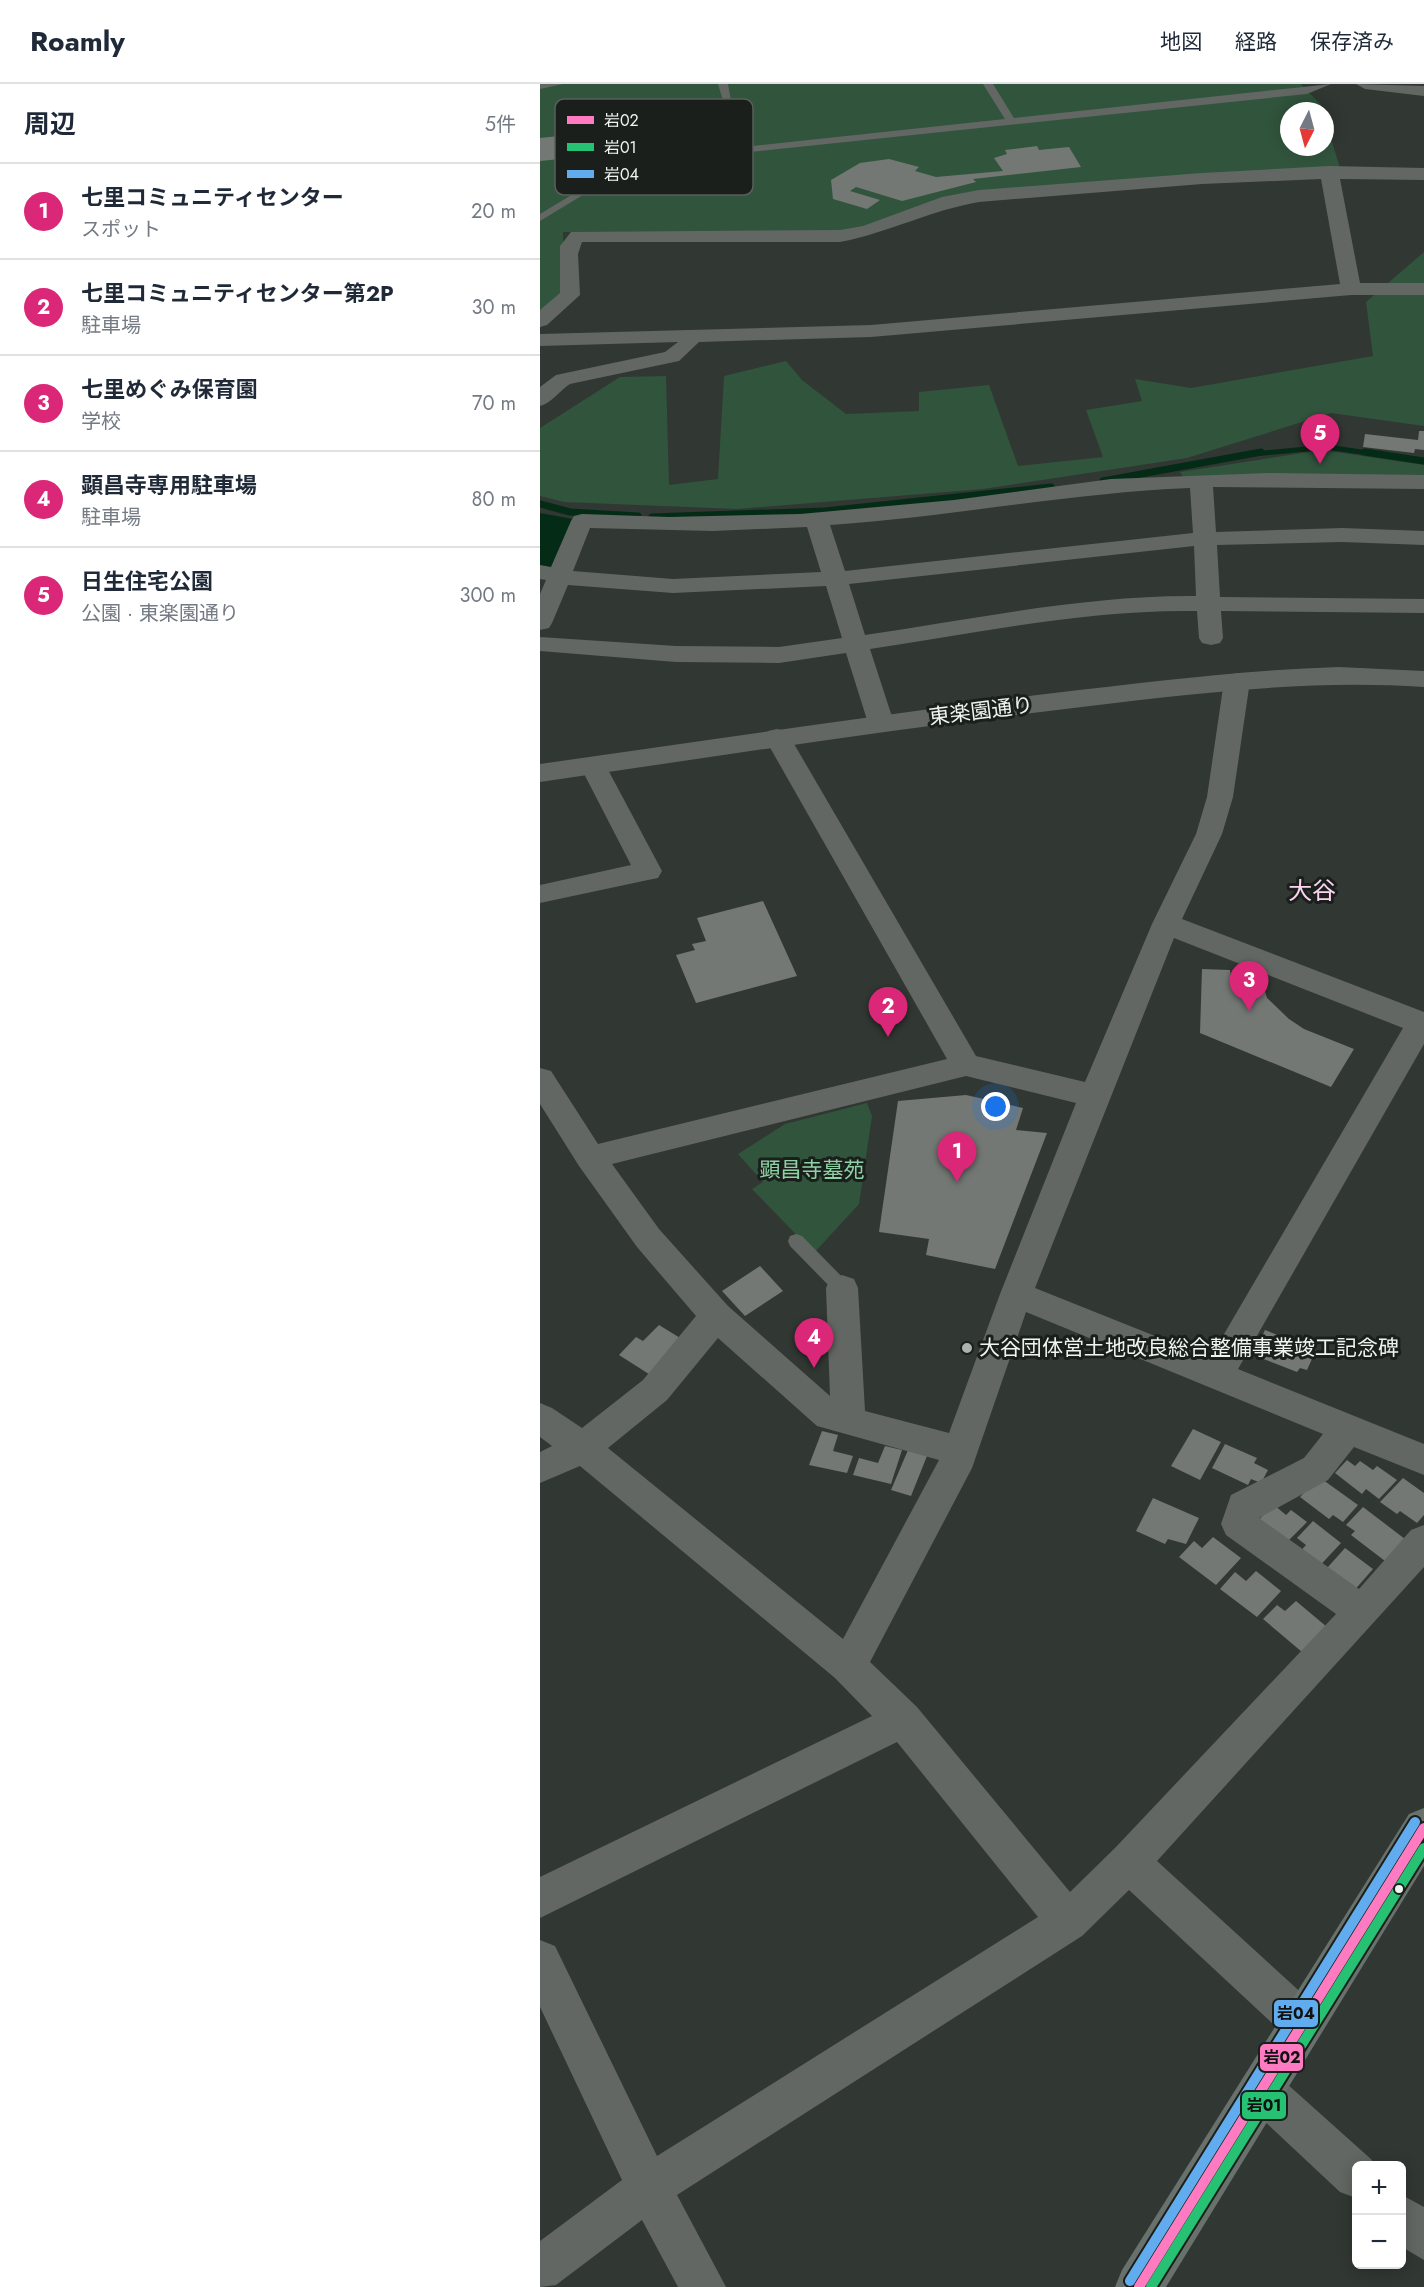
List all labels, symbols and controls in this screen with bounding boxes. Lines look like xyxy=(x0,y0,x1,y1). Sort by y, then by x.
text: Roamly xyxy=(30,21,125,62)
text: 地図 xyxy=(1160,27,1202,57)
text: 経路 xyxy=(1235,27,1277,57)
text: 保存済み xyxy=(1310,27,1394,57)
legend xyxy=(555,99,753,195)
north arrow xyxy=(1280,102,1334,156)
text: 周辺 xyxy=(24,105,76,143)
text: 岩02 xyxy=(604,109,639,132)
text: 5件 xyxy=(485,110,516,139)
text: 岩01 xyxy=(604,136,637,159)
text: 岩04 xyxy=(604,163,639,186)
text: 七里コミュニティセンター xyxy=(81,181,344,213)
text: 1 xyxy=(38,197,49,226)
text: 20 m xyxy=(471,197,516,226)
text: スポット xyxy=(81,215,161,244)
text: 七里コミュニティセンター第2P xyxy=(81,277,394,309)
text: 2 xyxy=(37,293,50,322)
text: 30 m xyxy=(471,293,516,322)
text: 駐車場 xyxy=(81,311,141,340)
text: 七里めぐみ保育園 xyxy=(81,373,258,405)
text: 3 xyxy=(37,389,50,418)
text: 70 m xyxy=(472,389,516,418)
text: 学校 xyxy=(81,407,121,436)
pin: 5 xyxy=(1300,414,1340,464)
text: 顕昌寺専用駐車場 xyxy=(81,469,257,501)
text: 4 xyxy=(37,485,50,514)
text: 80 m xyxy=(471,485,516,514)
text: 駐車場 xyxy=(81,503,141,532)
text: 日生住宅公園 xyxy=(81,565,213,597)
text: 5 xyxy=(37,581,50,610)
text: 300 m xyxy=(459,581,516,610)
text: 公園 · 東楽園通り xyxy=(81,599,239,628)
street label: 東楽園通り xyxy=(927,690,1035,732)
district label: 大谷 xyxy=(1288,873,1336,908)
pin: 3 xyxy=(1230,962,1268,1011)
pin: 2 xyxy=(868,988,908,1037)
your location xyxy=(981,1092,1010,1121)
pin: 1 xyxy=(938,1132,976,1182)
park label: 顕昌寺墓苑 xyxy=(760,1155,865,1185)
pin: 4 xyxy=(794,1318,834,1368)
place label: 大谷団体営土地改良総合整備事業竣工記念碑 xyxy=(979,1333,1399,1363)
marker: 大谷団体営土地改良総合整備事業竣工記念碑 xyxy=(960,1341,974,1355)
unlabelled marker xyxy=(1393,1883,1405,1895)
line badge: 岩04 xyxy=(1273,1999,1319,2028)
text: 岩04 xyxy=(1277,2002,1315,2025)
line badge: 岩02 xyxy=(1259,2043,1304,2072)
text: 岩02 xyxy=(1263,2046,1301,2069)
line badge: 岩01 xyxy=(1241,2091,1287,2120)
text: 岩01 xyxy=(1247,2094,1281,2117)
map controls xyxy=(1352,2161,1406,2269)
button: + xyxy=(1352,2161,1406,2215)
button: − xyxy=(1352,2215,1406,2269)

